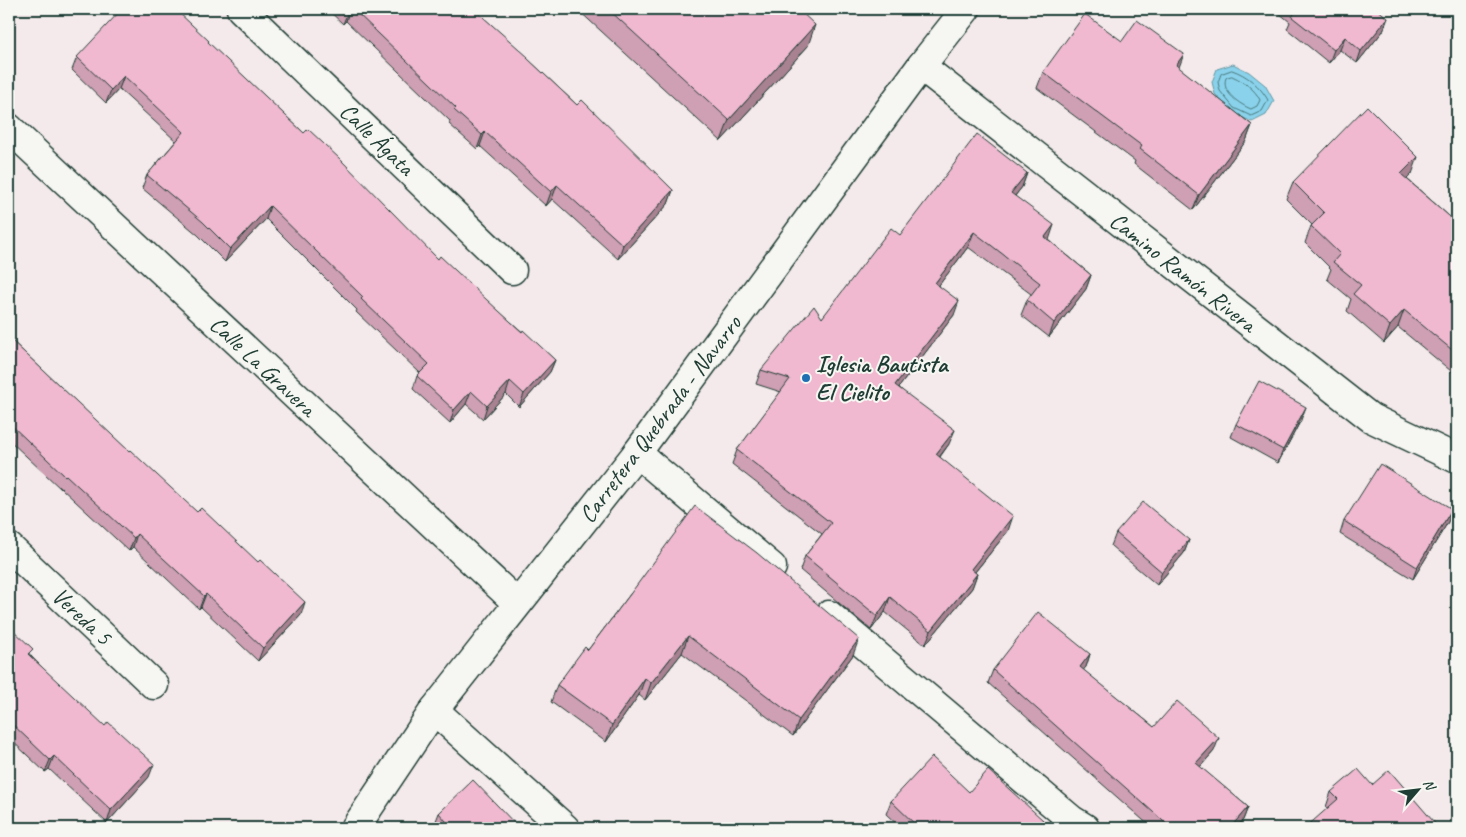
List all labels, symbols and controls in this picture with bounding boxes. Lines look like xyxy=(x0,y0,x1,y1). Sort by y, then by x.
street label: Calle Ágata xyxy=(333,96,422,183)
street label: Camino Ramón Rivera xyxy=(1104,205,1264,340)
street label: Carretera Quebrada - Navarro xyxy=(572,308,749,529)
street label: Calle La Gravera xyxy=(204,309,324,424)
place label: Iglesia Bautista El Cielito xyxy=(816,349,950,407)
marker: Iglesia Bautista El Cielito xyxy=(800,372,812,384)
street label: Vereda 5 xyxy=(46,581,119,652)
north arrow xyxy=(1394,764,1444,814)
text: N xyxy=(1419,776,1440,794)

